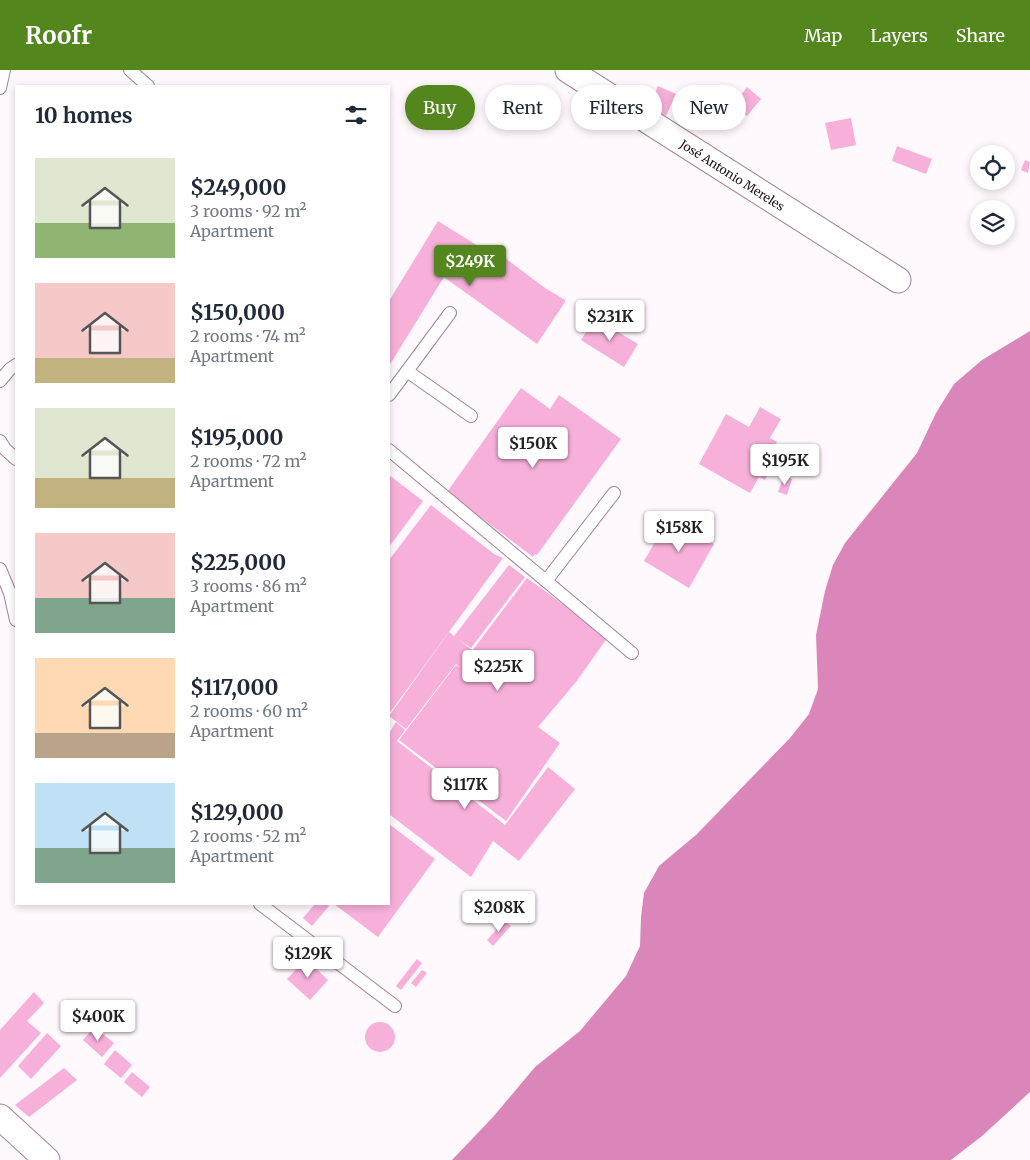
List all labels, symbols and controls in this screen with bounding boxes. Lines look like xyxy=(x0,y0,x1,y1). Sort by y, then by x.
text: Roofr xyxy=(25,20,92,51)
text: Map xyxy=(804,24,842,47)
text: Layers xyxy=(870,24,928,47)
text: Share xyxy=(956,24,1005,47)
chip: Buy xyxy=(405,85,475,130)
chip: Rent xyxy=(485,85,561,130)
chip: Filters xyxy=(571,85,662,130)
chip: New xyxy=(672,85,746,130)
icon: filters xyxy=(342,101,370,129)
text: 10 homes xyxy=(35,102,133,129)
street label: José Antonio Mereles xyxy=(677,135,788,214)
map controls xyxy=(970,145,1015,245)
button: locate xyxy=(970,145,1015,190)
text: $249,000 xyxy=(190,174,286,201)
icon: home xyxy=(75,178,135,238)
button: layers xyxy=(970,200,1015,245)
text: 3 rooms · 92 m² xyxy=(190,201,306,221)
text: Apartment xyxy=(190,221,274,241)
pin: $249K xyxy=(435,244,505,287)
text: $249K xyxy=(445,251,495,271)
text: $150,000 xyxy=(190,299,285,326)
pin: $231K xyxy=(575,300,645,342)
icon: home xyxy=(75,303,135,363)
text: $231K xyxy=(586,306,634,326)
text: 2 rooms · 74 m² xyxy=(190,326,306,346)
text: Apartment xyxy=(190,346,274,366)
text: $195,000 xyxy=(190,424,283,451)
pin: $150K xyxy=(498,426,568,469)
icon: home xyxy=(75,428,135,488)
text: $150K xyxy=(509,433,557,453)
pin: $195K xyxy=(750,444,820,486)
text: $195K xyxy=(761,450,809,470)
text: 2 rooms · 72 m² xyxy=(190,451,306,471)
text: Apartment xyxy=(190,471,274,491)
pin: $158K xyxy=(644,510,714,553)
text: $158K xyxy=(655,517,703,537)
text: $225,000 xyxy=(190,549,286,576)
icon: home xyxy=(75,553,135,613)
text: 3 rooms · 86 m² xyxy=(190,576,307,596)
text: Apartment xyxy=(190,596,274,616)
pin: $225K xyxy=(463,650,533,692)
text: $225K xyxy=(473,656,523,676)
text: $117,000 xyxy=(190,674,278,701)
icon: home xyxy=(75,678,135,738)
text: 2 rooms · 60 m² xyxy=(190,701,308,721)
text: Apartment xyxy=(190,721,274,741)
pin: $117K xyxy=(430,768,500,810)
text: $117K xyxy=(443,774,487,794)
text: $129,000 xyxy=(190,799,284,826)
icon: home xyxy=(75,803,135,863)
text: 2 rooms · 52 m² xyxy=(190,826,306,846)
text: Apartment xyxy=(190,846,274,866)
pin: $208K xyxy=(464,890,534,933)
text: $208K xyxy=(473,897,525,917)
pin: $129K xyxy=(273,936,343,979)
text: $129K xyxy=(284,943,332,963)
pin: $400K xyxy=(63,1000,133,1042)
text: $400K xyxy=(71,1006,125,1026)

